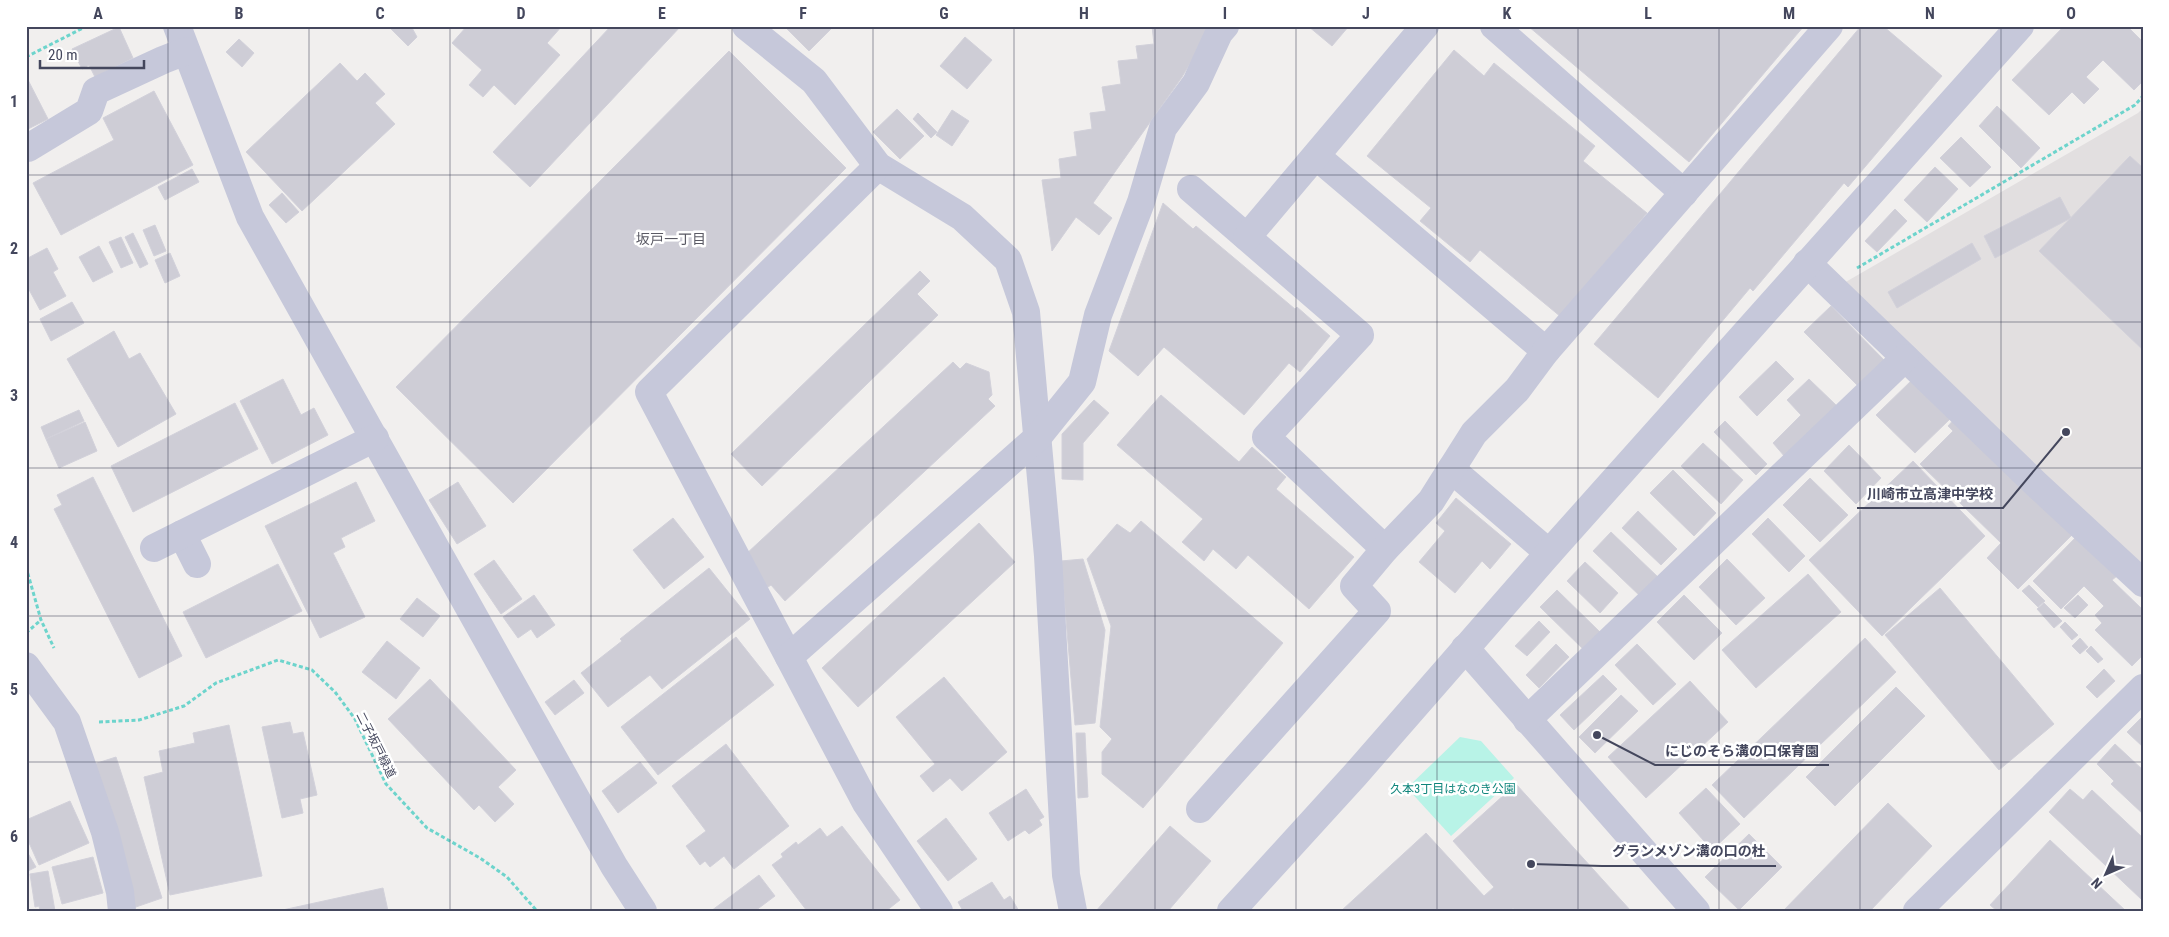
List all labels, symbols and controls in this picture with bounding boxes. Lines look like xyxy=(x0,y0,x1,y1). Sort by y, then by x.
text: A xyxy=(93,4,103,23)
text: B xyxy=(235,4,244,23)
text: C xyxy=(375,4,385,23)
text: D xyxy=(516,4,526,23)
text: E xyxy=(658,4,666,23)
text: F xyxy=(799,4,807,23)
text: G xyxy=(939,4,949,23)
text: H xyxy=(1079,4,1089,23)
text: I xyxy=(1223,4,1227,23)
text: J xyxy=(1362,4,1370,23)
text: K xyxy=(1503,4,1512,23)
text: L xyxy=(1644,4,1652,23)
text: M xyxy=(1783,4,1795,23)
text: N xyxy=(1925,4,1935,23)
text: O xyxy=(2066,4,2076,23)
scale bar xyxy=(40,38,144,70)
text: 20 m xyxy=(48,46,78,64)
text: 1 xyxy=(10,92,18,111)
district label: 坂戸一丁目 xyxy=(636,231,706,247)
text: 2 xyxy=(10,239,18,258)
text: 3 xyxy=(10,386,18,405)
callout: 川崎市立高津中学校 xyxy=(1857,479,2003,508)
text: 川崎市立高津中学校 xyxy=(1867,486,1993,502)
text: 4 xyxy=(10,533,18,552)
text: 5 xyxy=(10,680,18,699)
street label: 二子坂戸緑道 xyxy=(353,710,399,780)
callout: にじのそら溝の口保育園 xyxy=(1655,736,1829,765)
text: にじのそら溝の口保育園 xyxy=(1665,743,1819,759)
park label: 久本3丁目はなのき公園 xyxy=(1390,782,1516,796)
text: 6 xyxy=(10,827,18,846)
callout: グランメゾン溝の口の杜 xyxy=(1602,837,1776,866)
text: グランメゾン溝の口の杜 xyxy=(1612,843,1766,859)
north arrow xyxy=(2082,850,2132,900)
text: N xyxy=(2088,875,2105,892)

